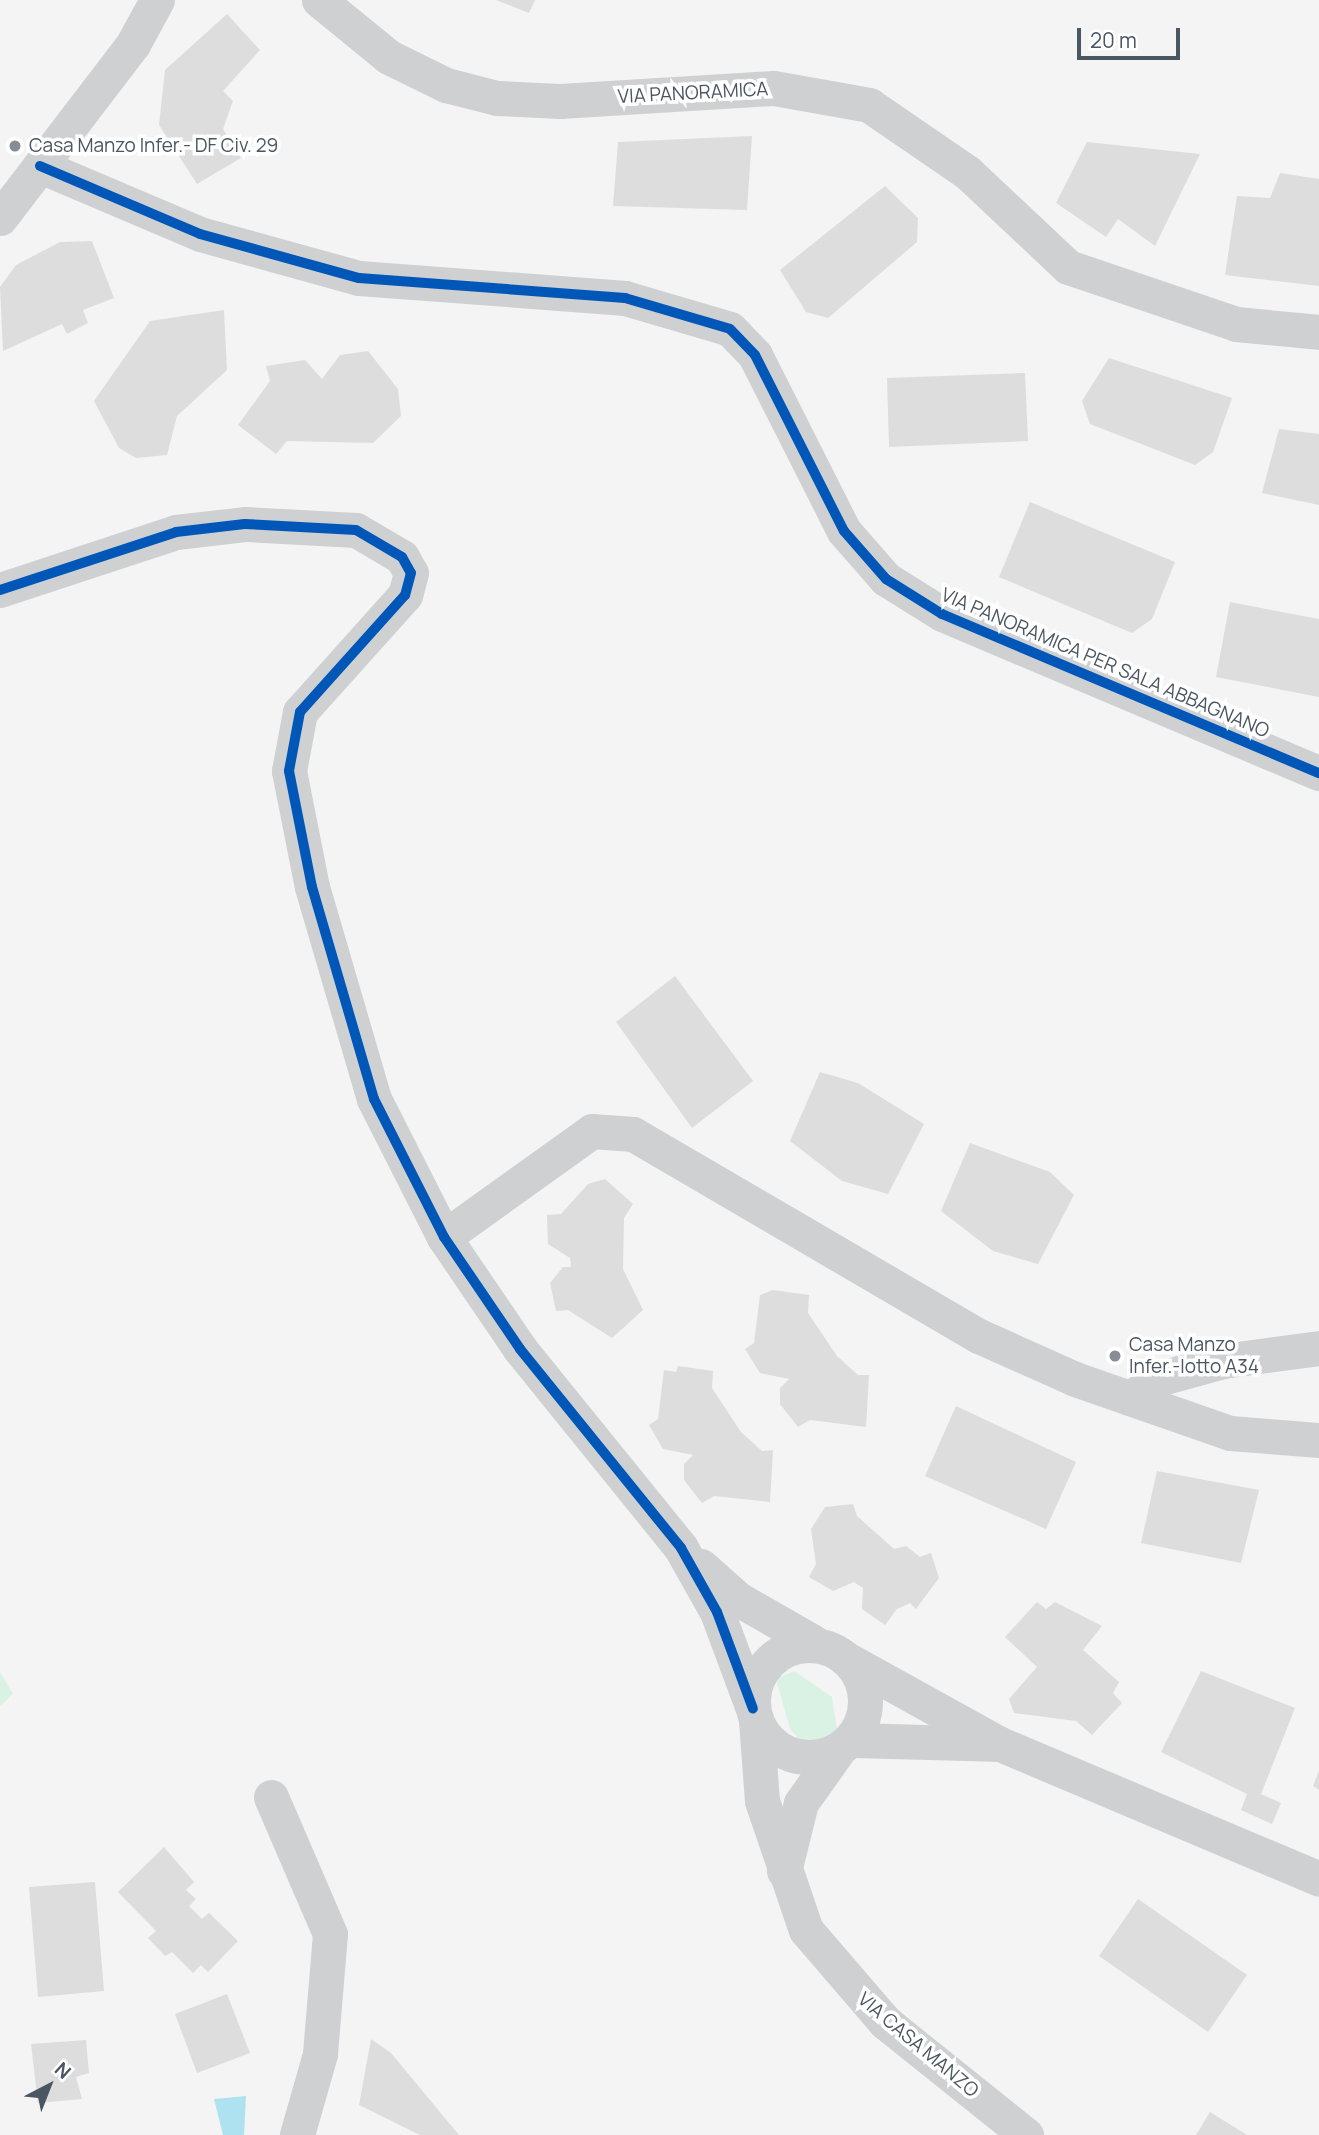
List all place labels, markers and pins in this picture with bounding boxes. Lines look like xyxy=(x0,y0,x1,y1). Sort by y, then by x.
place label: Casa Manzo Infer.- DF Civ. 29 xyxy=(29,135,278,157)
marker: Casa Manzo Infer.- DF Civ. 29 xyxy=(7,138,23,154)
place label: Casa Manzo Infer.-lotto A34 xyxy=(1129,1334,1259,1378)
marker: Casa Manzo Infer.-lotto A34 xyxy=(1107,1348,1123,1364)

